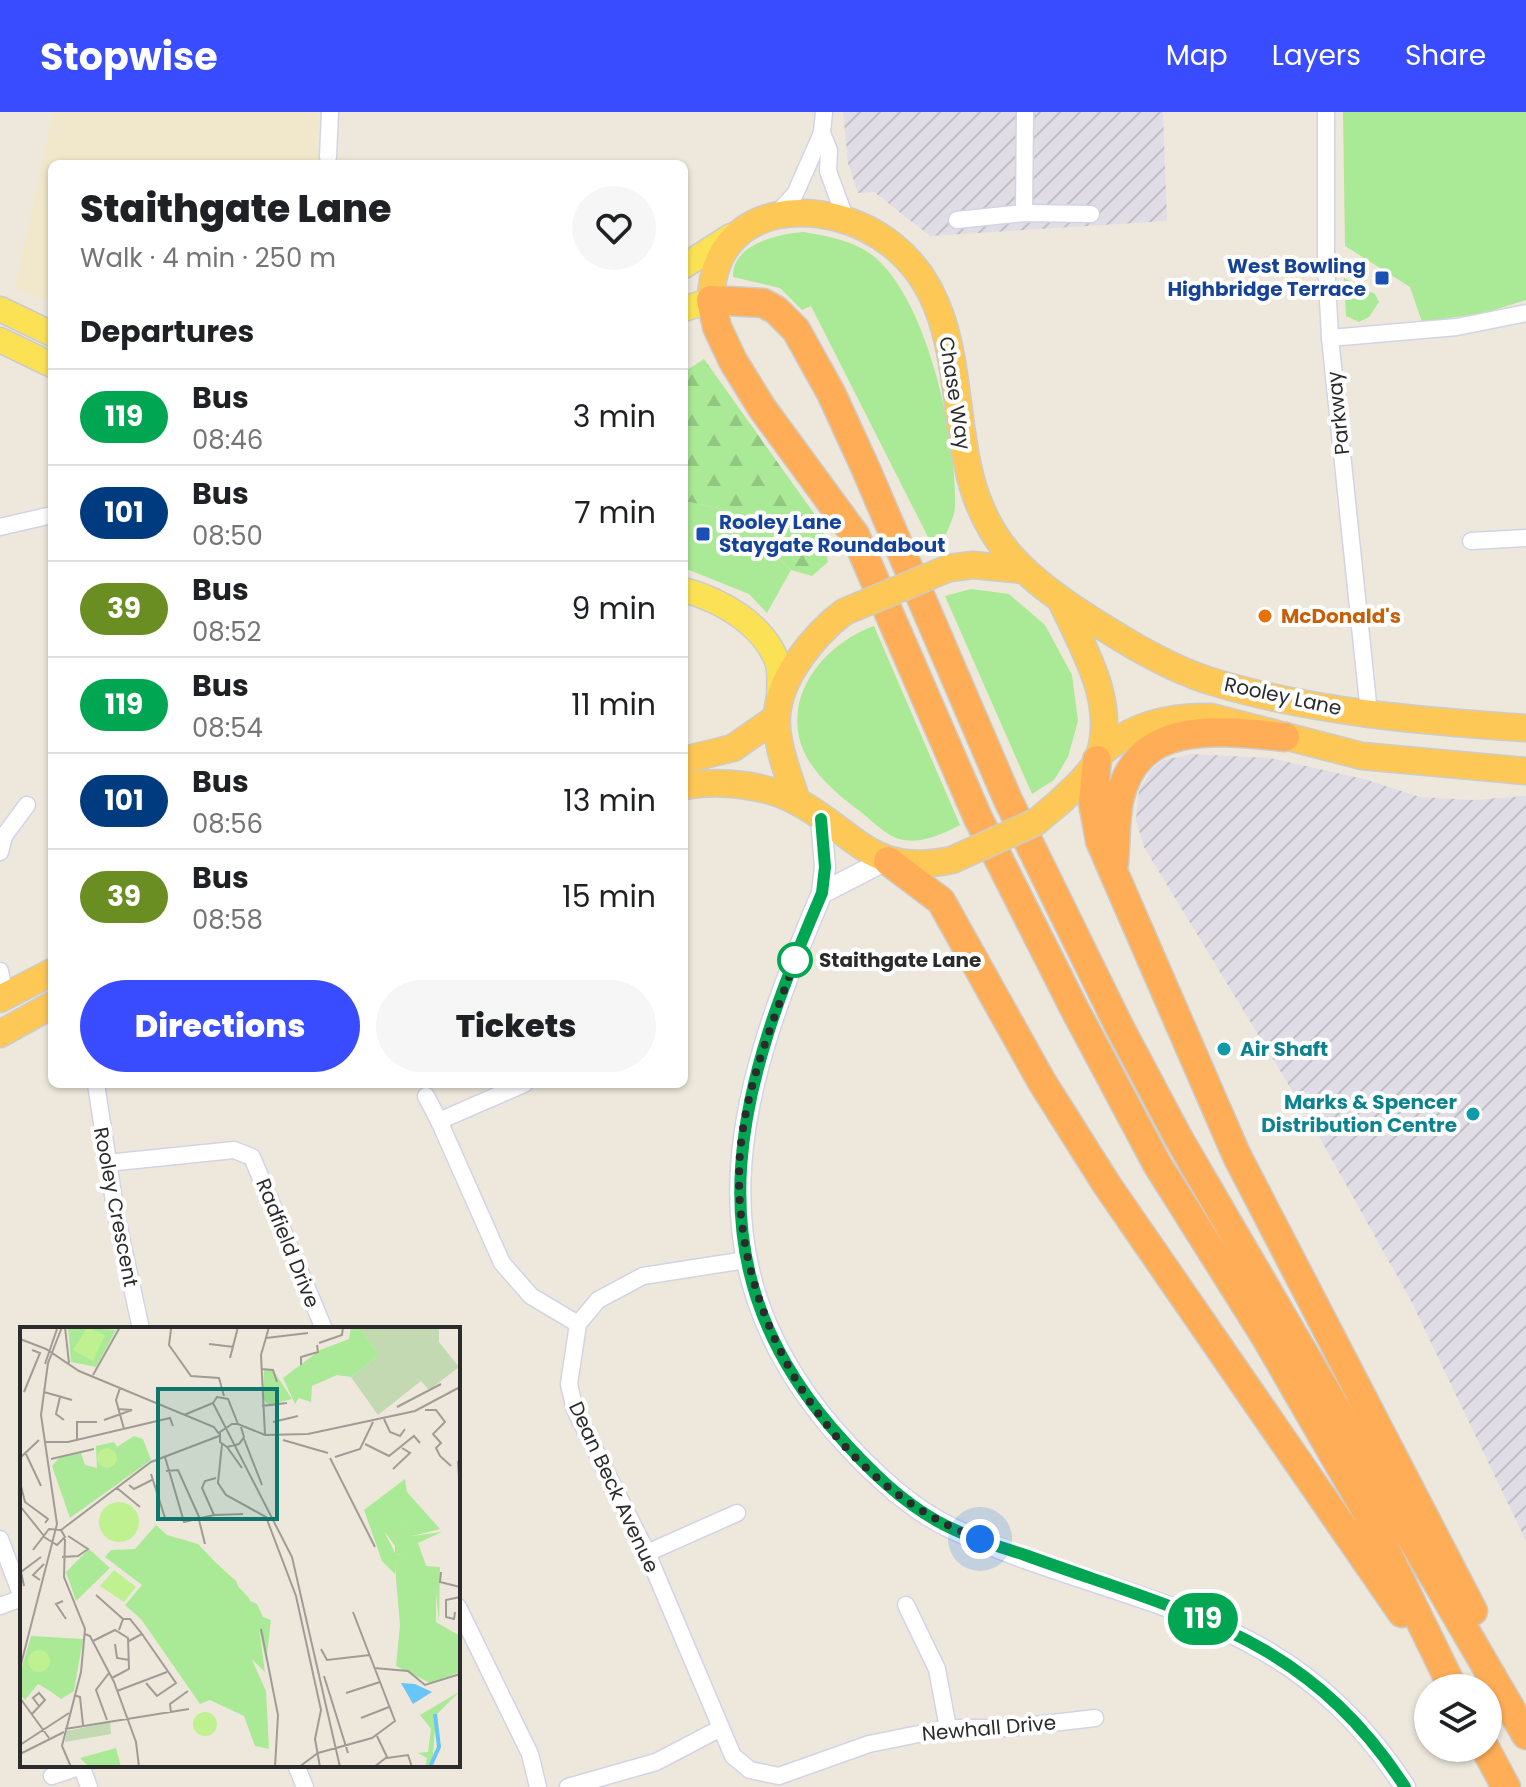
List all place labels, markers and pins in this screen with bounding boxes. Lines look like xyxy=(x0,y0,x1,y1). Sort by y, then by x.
place label: West Bowling Highbridge Terrace xyxy=(1167,252,1366,303)
marker: West Bowling Highbridge Terrace xyxy=(1373,269,1391,287)
place label: Rooley Lane Staygate Roundabout xyxy=(719,508,945,559)
marker: Rooley Lane Staygate Roundabout xyxy=(694,525,712,543)
place label: McDonald's xyxy=(1281,602,1401,630)
marker: McDonald's xyxy=(1256,607,1274,625)
marker: Staithgate Lane xyxy=(778,943,812,977)
place label: Staithgate Lane xyxy=(819,946,981,974)
place label: Air Shaft xyxy=(1240,1035,1328,1063)
marker: Air Shaft xyxy=(1215,1040,1233,1058)
place label: Marks & Spencer Distribution Centre xyxy=(1261,1088,1457,1139)
marker: Marks & Spencer Distribution Centre xyxy=(1464,1105,1482,1123)

